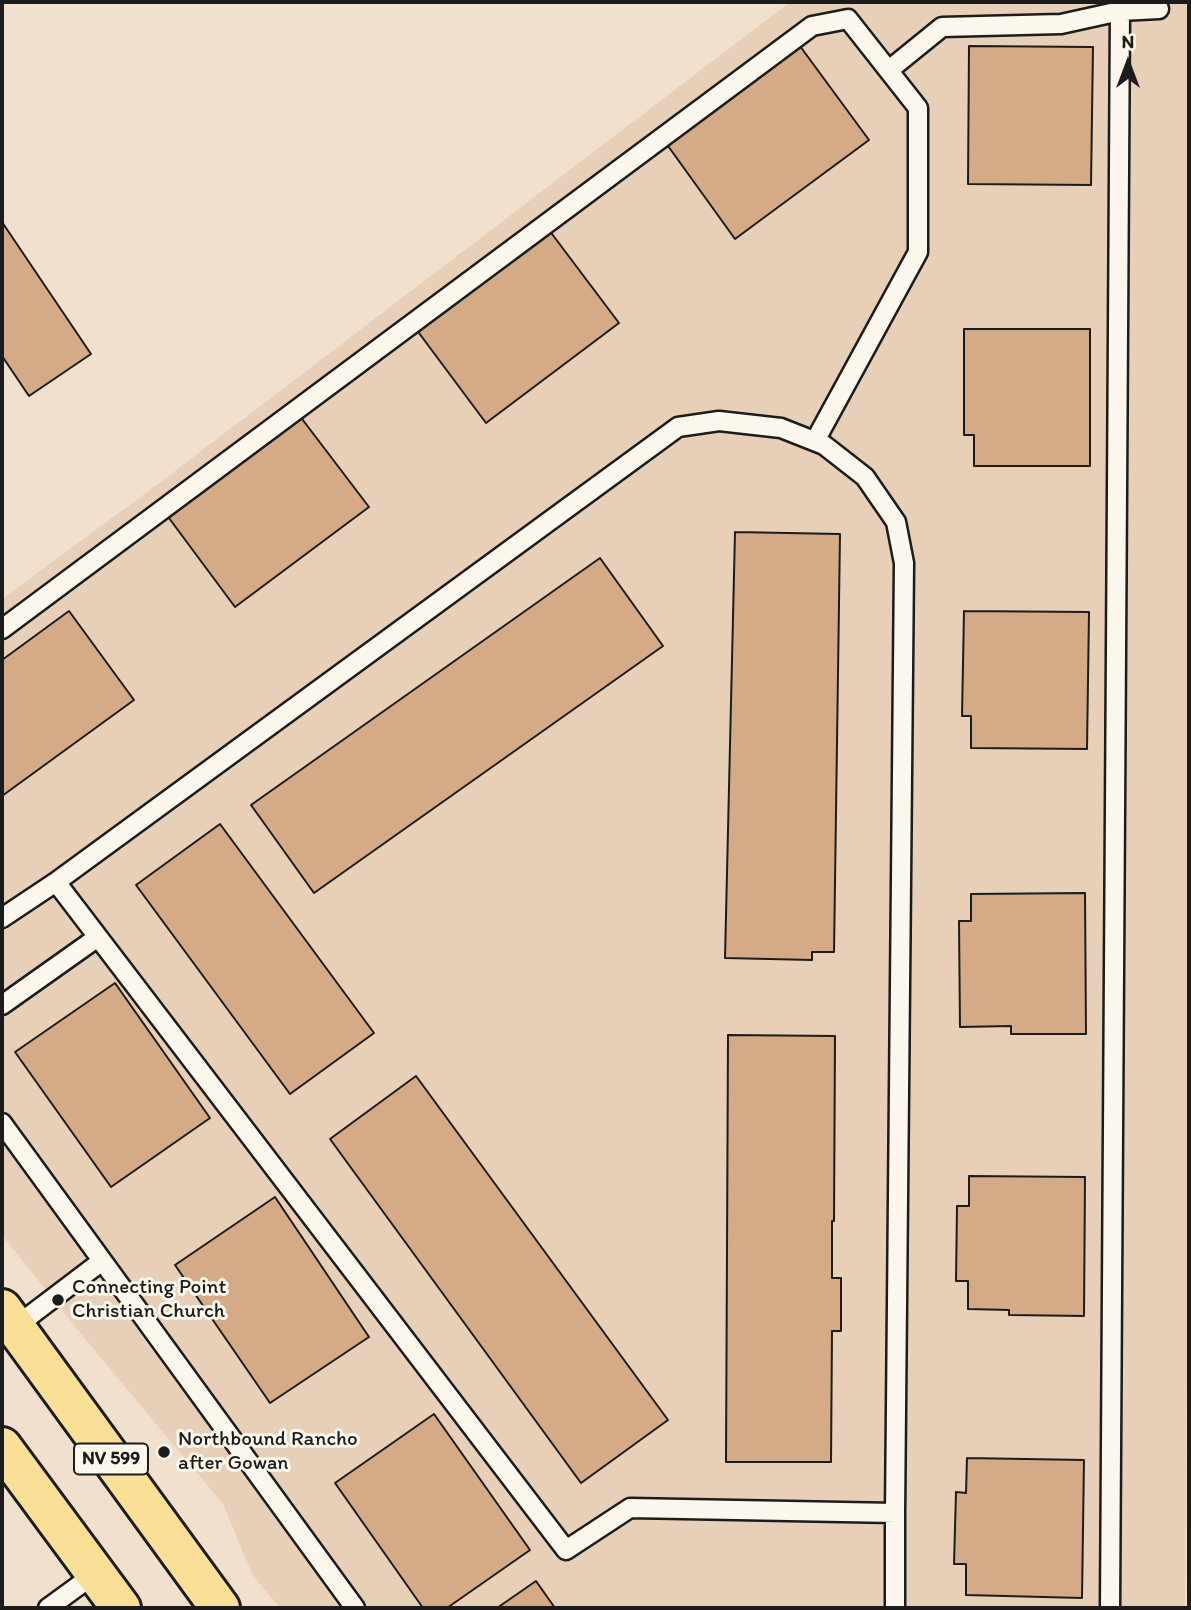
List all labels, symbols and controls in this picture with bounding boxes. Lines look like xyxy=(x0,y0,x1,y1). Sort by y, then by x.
north arrow xyxy=(1093,28,1163,98)
text: N xyxy=(1122,30,1134,53)
place label: Connecting Point Christian Church xyxy=(72,1275,226,1325)
marker: Connecting Point Christian Church xyxy=(50,1292,66,1308)
place label: Northbound Rancho after Gowan xyxy=(178,1427,358,1477)
road number: NV 599 xyxy=(74,1443,148,1474)
marker: Northbound Rancho after Gowan xyxy=(156,1444,172,1460)

